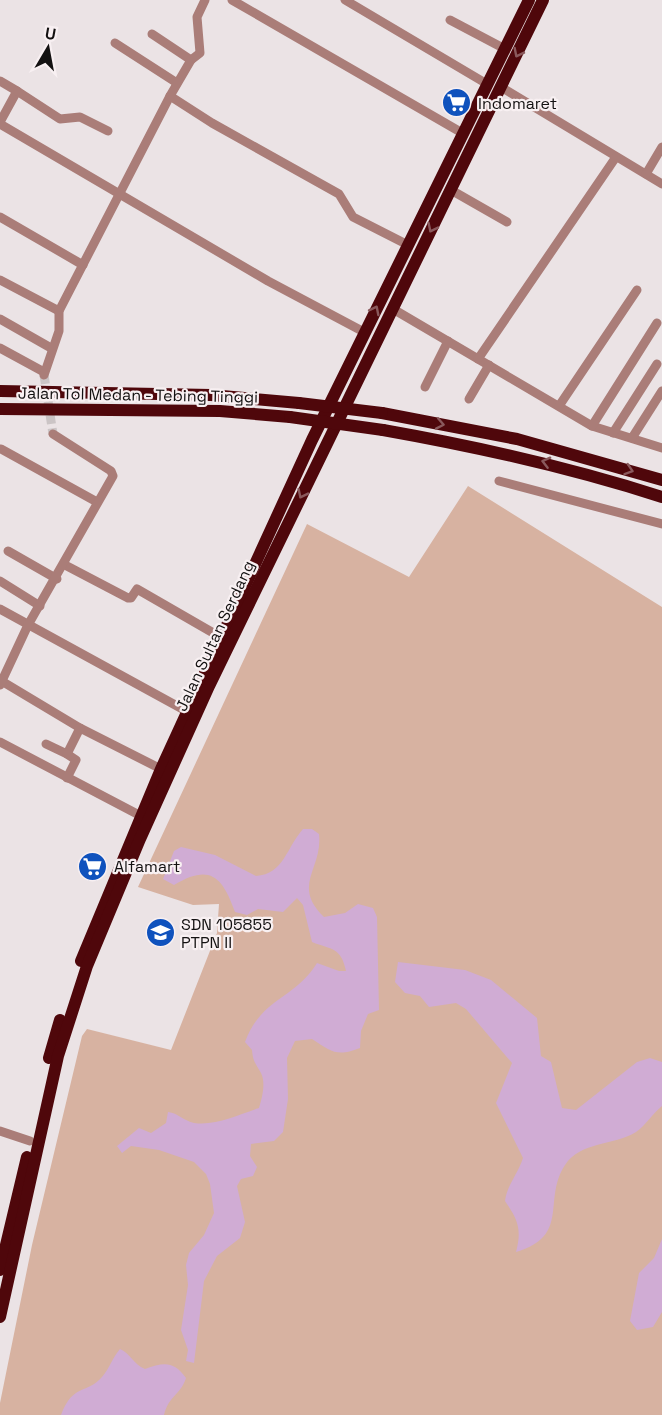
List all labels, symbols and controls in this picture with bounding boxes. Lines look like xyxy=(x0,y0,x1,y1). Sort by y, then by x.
north arrow xyxy=(18,18,78,78)
text: U xyxy=(43,22,58,45)
one-way arrow xyxy=(513,46,525,57)
supermarket icon: Indomaret xyxy=(441,87,473,119)
place label: Indomaret xyxy=(478,93,557,114)
one-way arrow xyxy=(427,221,439,232)
one-way arrow xyxy=(368,306,379,317)
street label: Jalan Tol Medan - Tebing Tinggi xyxy=(18,382,258,408)
one-way arrow xyxy=(434,417,444,430)
one-way arrow xyxy=(541,457,551,470)
one-way arrow xyxy=(623,462,634,475)
one-way arrow xyxy=(297,488,309,499)
street label: Jalan Sultan Serdang xyxy=(171,557,259,715)
supermarket icon: Alfamart xyxy=(77,850,109,882)
place label: Alfamart xyxy=(114,856,180,877)
place label: SDN 105855 PTPN II xyxy=(181,914,272,953)
school or university icon: SDN 105855 PTPN II xyxy=(144,917,176,949)

